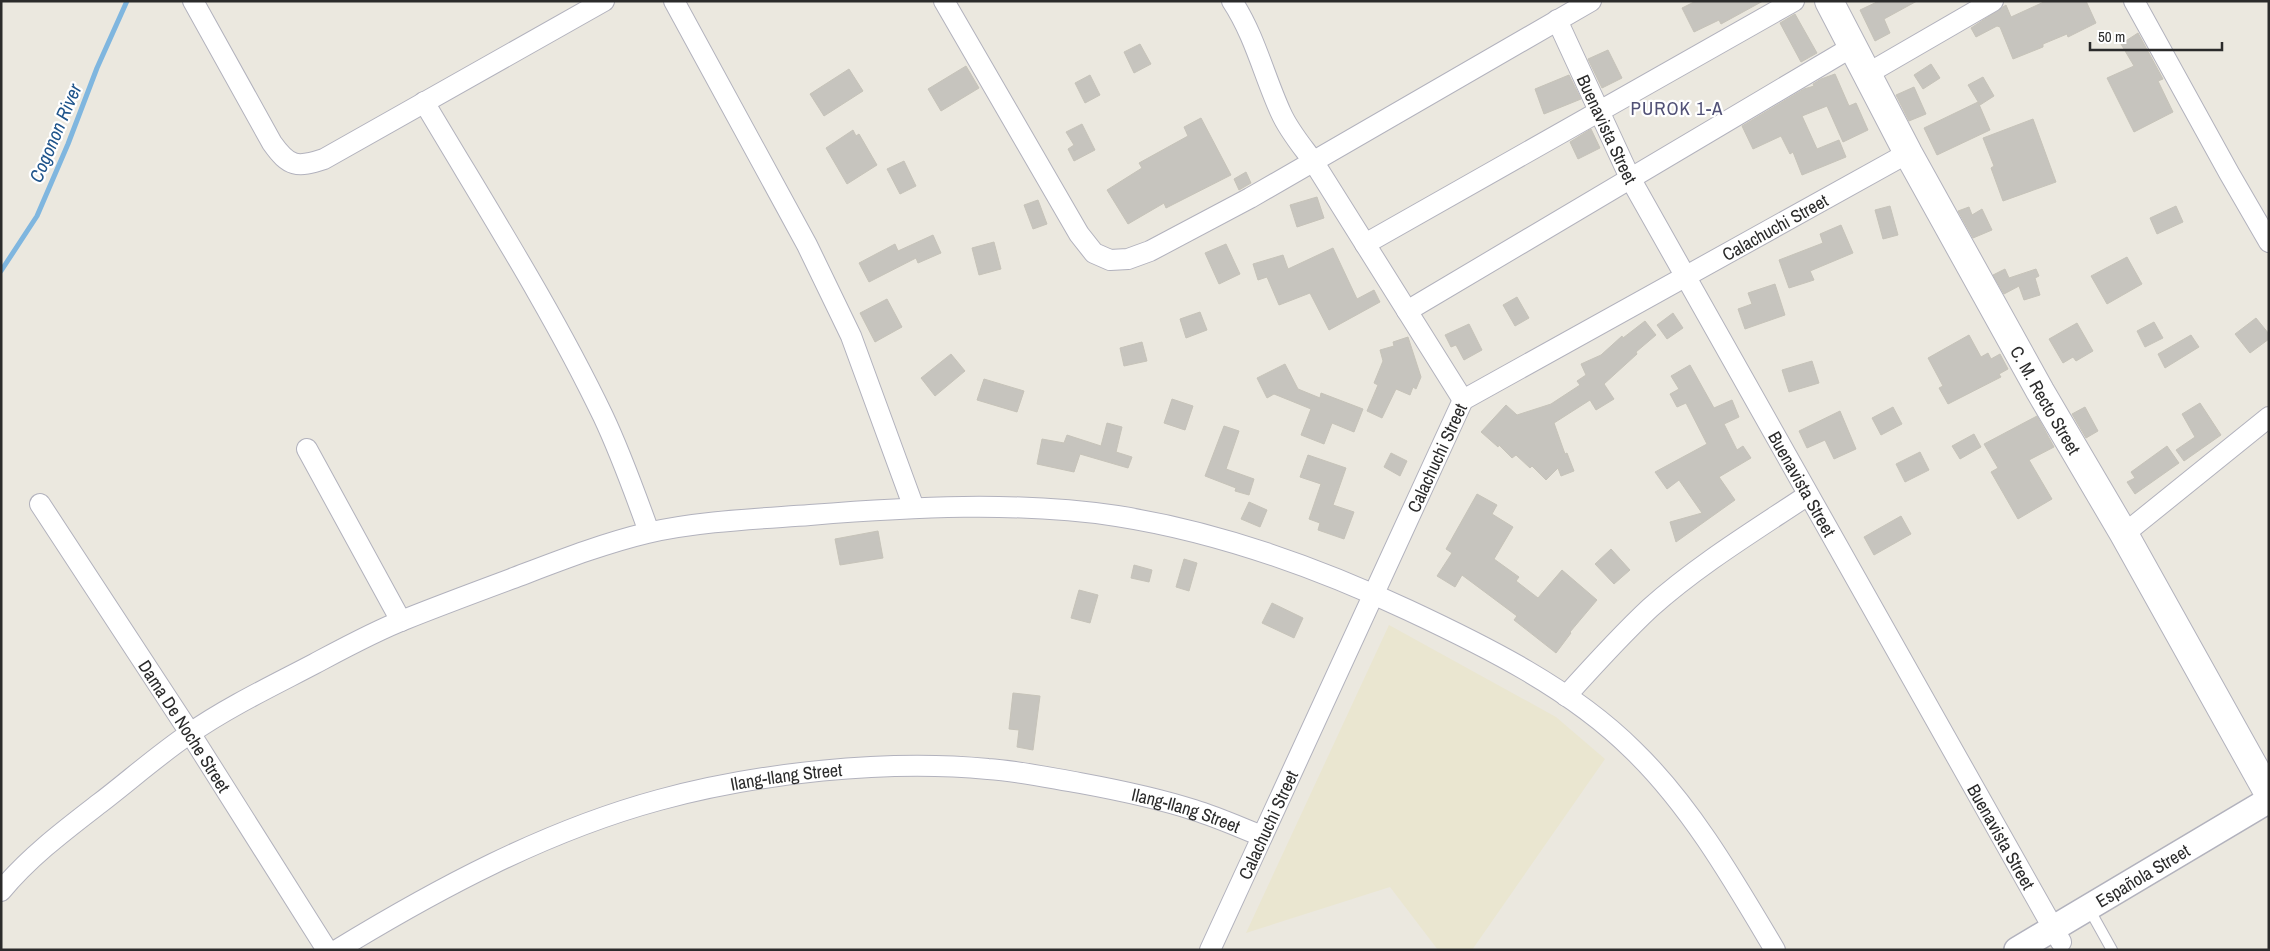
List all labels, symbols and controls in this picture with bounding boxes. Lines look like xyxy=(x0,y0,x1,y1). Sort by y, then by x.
scale bar xyxy=(2090,20,2222,52)
text: 50 m xyxy=(2098,26,2125,47)
street label: Buenavista Street xyxy=(1571,70,1643,188)
water label: Cogonon River xyxy=(23,79,88,186)
district label: PUROK 1-A xyxy=(1631,95,1723,121)
street label: Calachuchi Street xyxy=(1717,188,1832,266)
street label: C. M. Recto Street xyxy=(2005,341,2087,459)
street label: Calachuchi Street xyxy=(1401,399,1472,516)
street label: Buenavista Street xyxy=(1763,426,1842,541)
street label: Dama De Noche Street xyxy=(133,655,237,797)
street label: Ilang-Ilang Street xyxy=(728,756,843,796)
street label: Calachuchi Street xyxy=(1232,766,1304,883)
street label: Buenavista Street xyxy=(1962,779,2041,894)
street label: Ilang-Ilang Street xyxy=(1129,781,1244,838)
street label: Española Street xyxy=(2091,838,2194,913)

